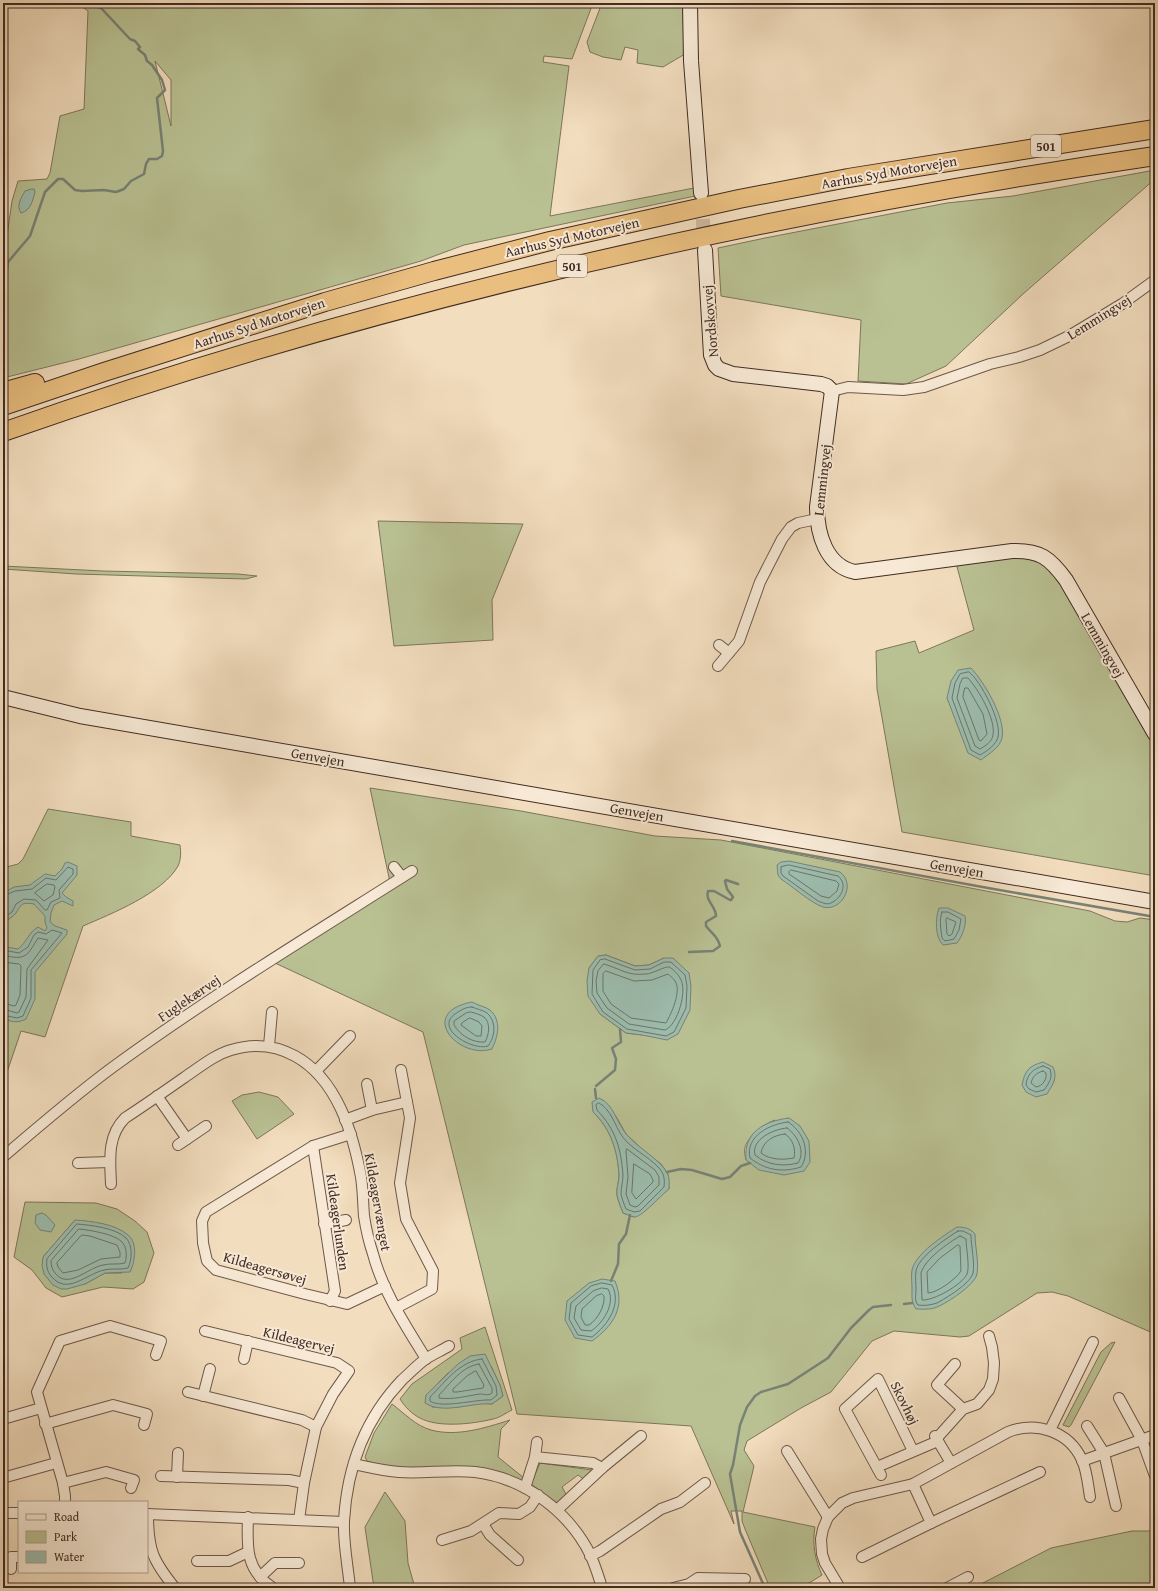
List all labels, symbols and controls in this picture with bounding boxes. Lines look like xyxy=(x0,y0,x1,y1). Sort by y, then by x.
road number: 501 xyxy=(1031,135,1061,157)
street label: Aarhus Syd Motorvejen xyxy=(820,150,958,194)
street label: Aarhus Syd Motorvejen xyxy=(503,212,641,262)
road number: 501 xyxy=(557,255,587,277)
street label: Nordskovvej xyxy=(697,284,723,358)
street label: Lemmingvej xyxy=(1063,289,1135,345)
street label: Aarhus Syd Motorvejen xyxy=(191,292,327,354)
street label: Lemmingvej xyxy=(808,443,836,517)
street label: Lemmingvej xyxy=(1076,609,1130,681)
street label: Genvejen xyxy=(290,742,346,772)
street label: Genvejen xyxy=(609,797,665,827)
street label: Genvejen xyxy=(929,853,985,883)
street label: Fuglekærvej xyxy=(154,970,224,1026)
street label: Kildeagervænget xyxy=(360,1151,396,1253)
street label: Kildeagerlunden xyxy=(321,1172,355,1272)
street label: Kildeagersøvej xyxy=(221,1247,309,1289)
street label: Kildeagervej xyxy=(261,1321,337,1359)
street label: Skovhøj xyxy=(886,1378,924,1428)
legend xyxy=(18,1501,148,1573)
text: Road xyxy=(54,1508,80,1525)
text: Park xyxy=(54,1528,78,1545)
text: Water xyxy=(54,1548,84,1565)

